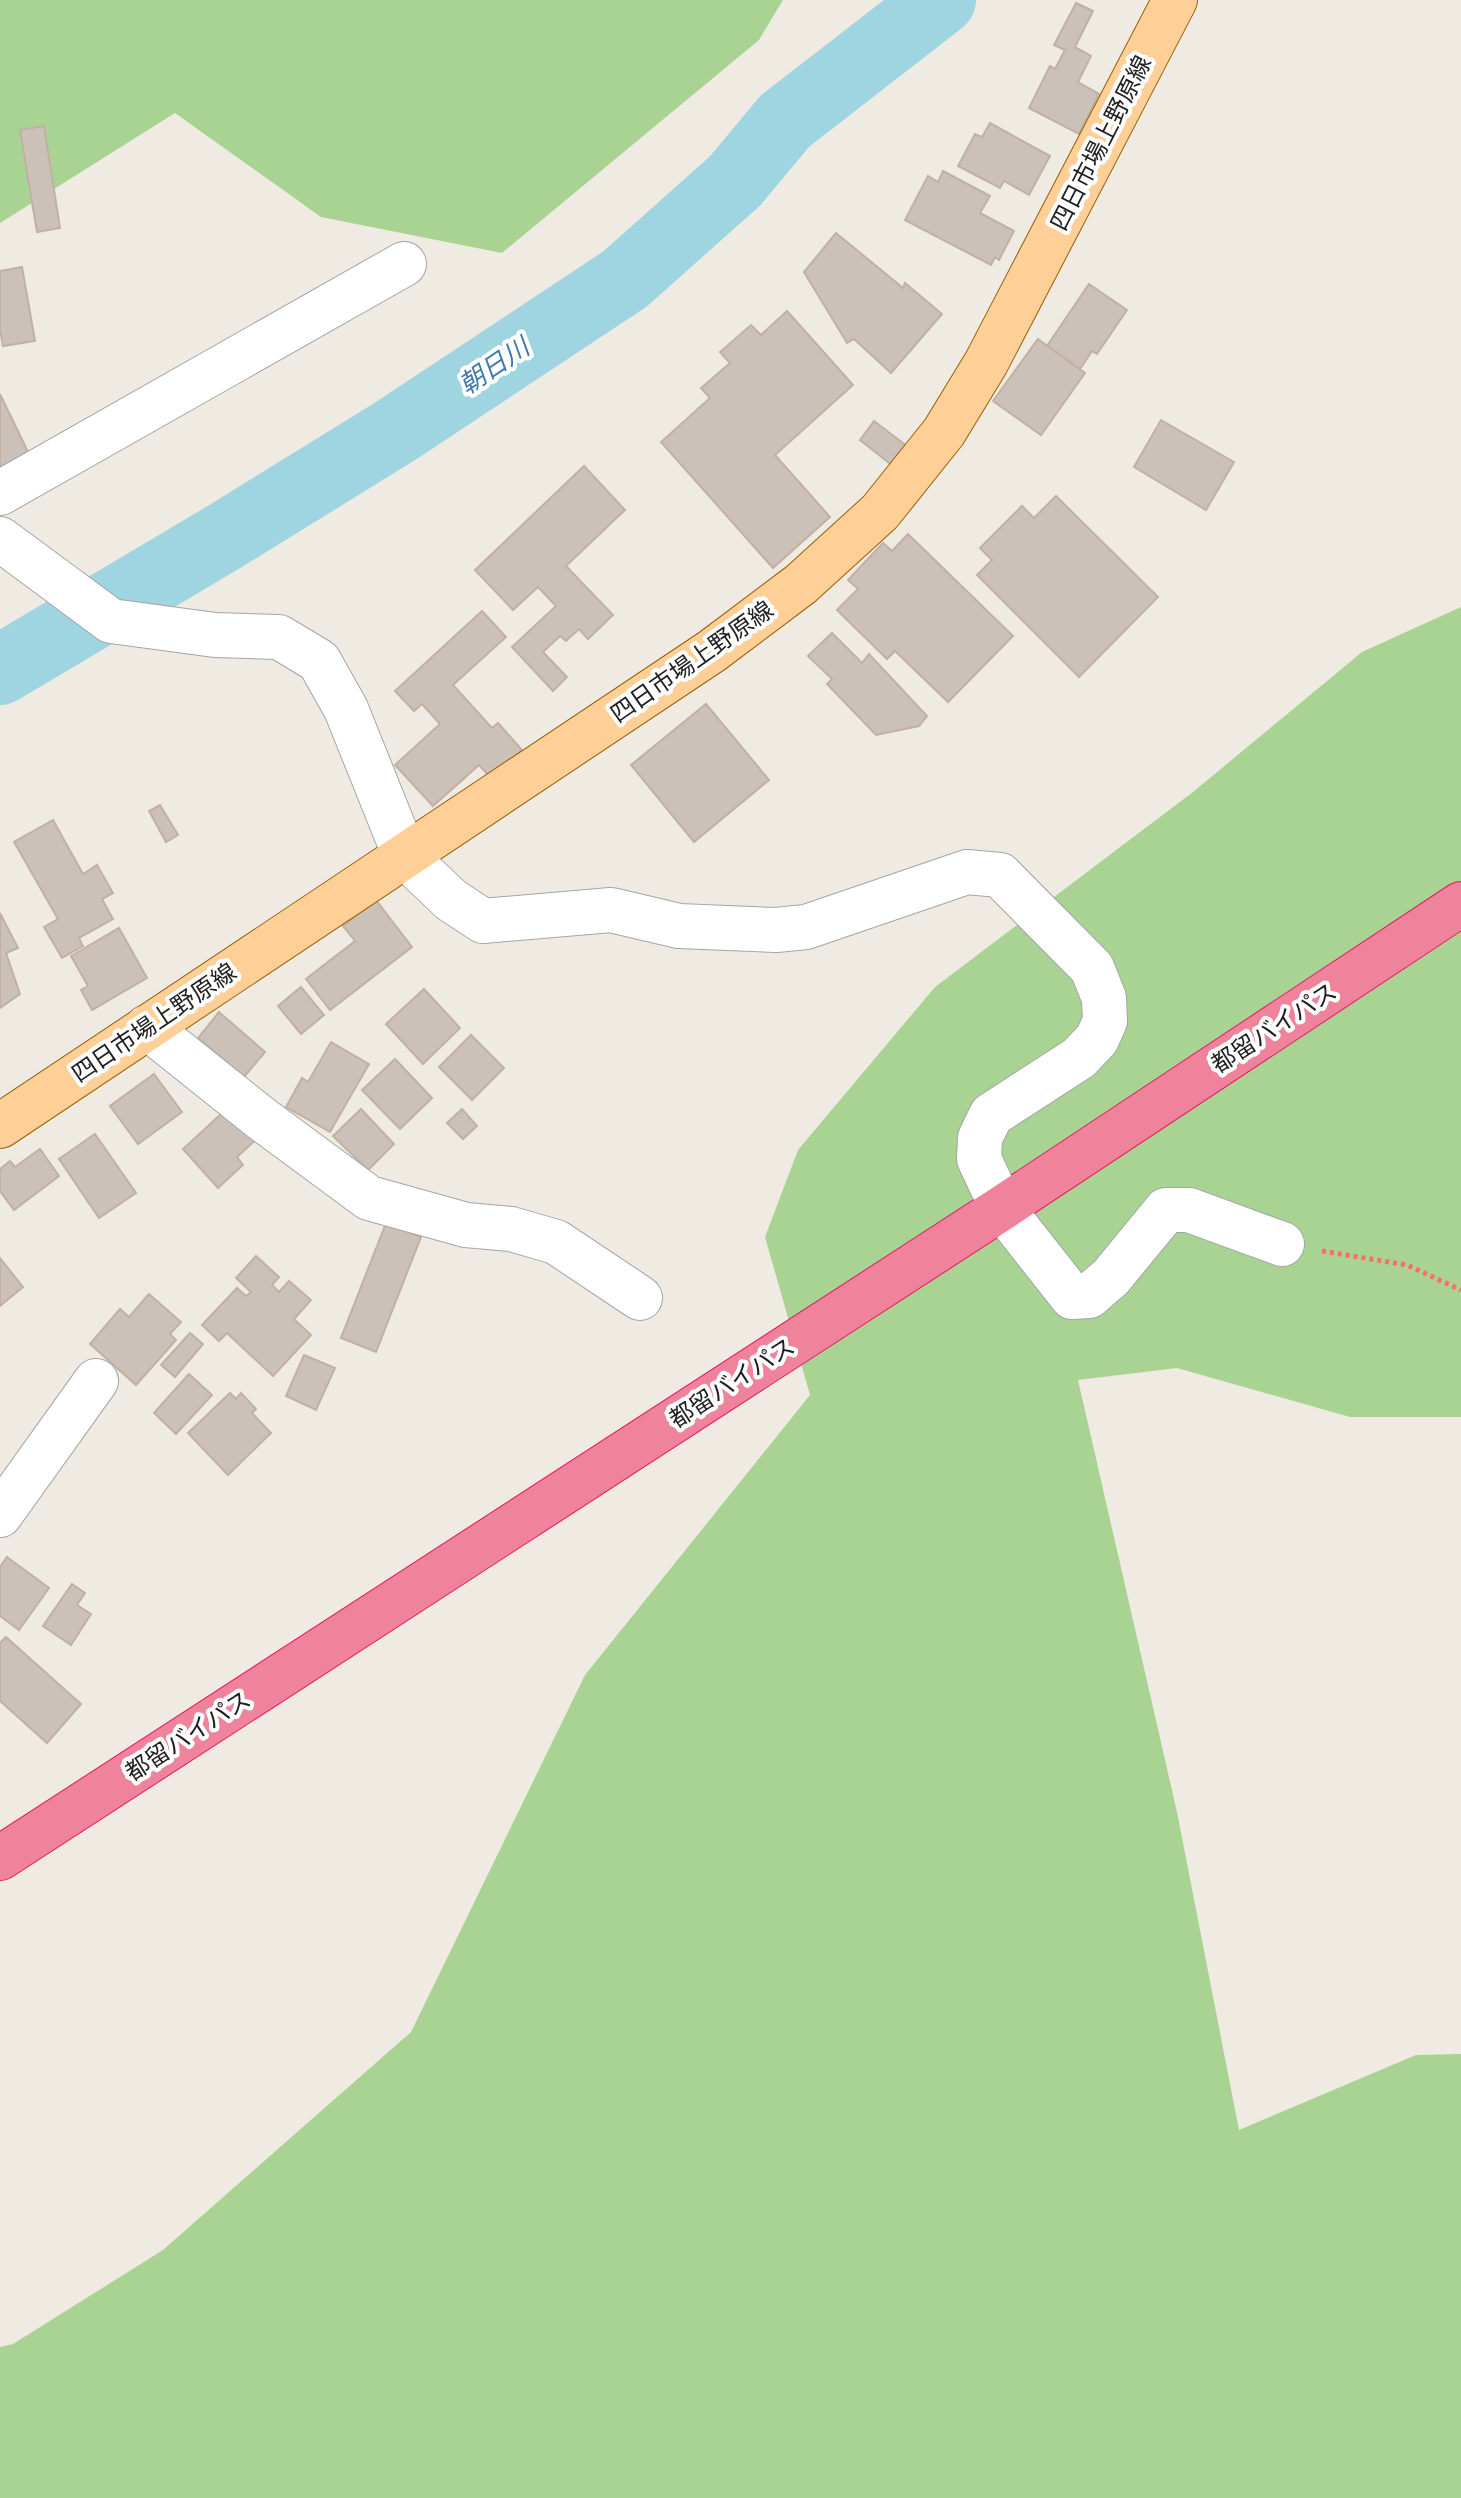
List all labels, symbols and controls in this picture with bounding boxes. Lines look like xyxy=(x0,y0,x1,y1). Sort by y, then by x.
street label: 四日市場上野原線 xyxy=(1042,50,1158,235)
water label: 朝日川 xyxy=(452,328,538,402)
street label: 四日市場上野原線 xyxy=(604,593,779,729)
street label: 四日市場上野原線 xyxy=(65,955,242,1089)
street label: 都留バイパス xyxy=(1205,975,1342,1080)
street label: 都留バイパス xyxy=(663,1330,800,1435)
street label: 都留バイパス xyxy=(119,1683,256,1788)

